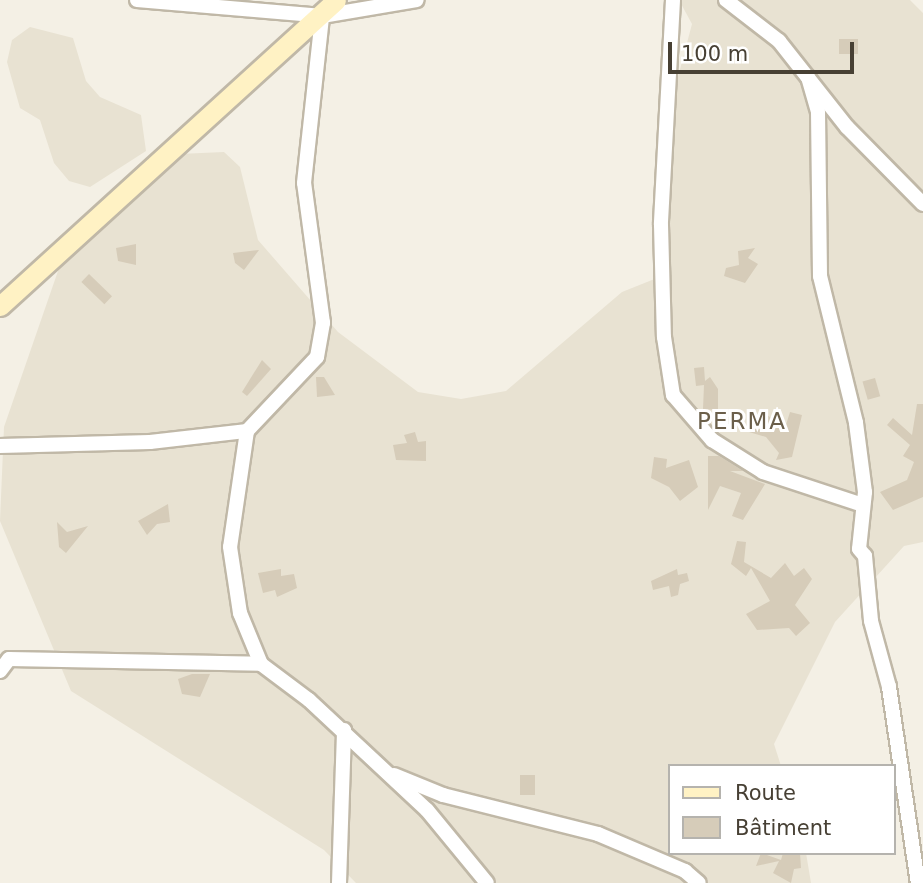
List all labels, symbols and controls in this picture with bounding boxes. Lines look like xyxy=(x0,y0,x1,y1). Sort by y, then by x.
scale bar xyxy=(671,28,856,72)
text: 100 m xyxy=(681,42,748,66)
district label: PERMA xyxy=(698,407,786,435)
legend xyxy=(668,764,895,855)
text: Route xyxy=(735,781,796,805)
text: Bâtiment xyxy=(735,816,831,840)

